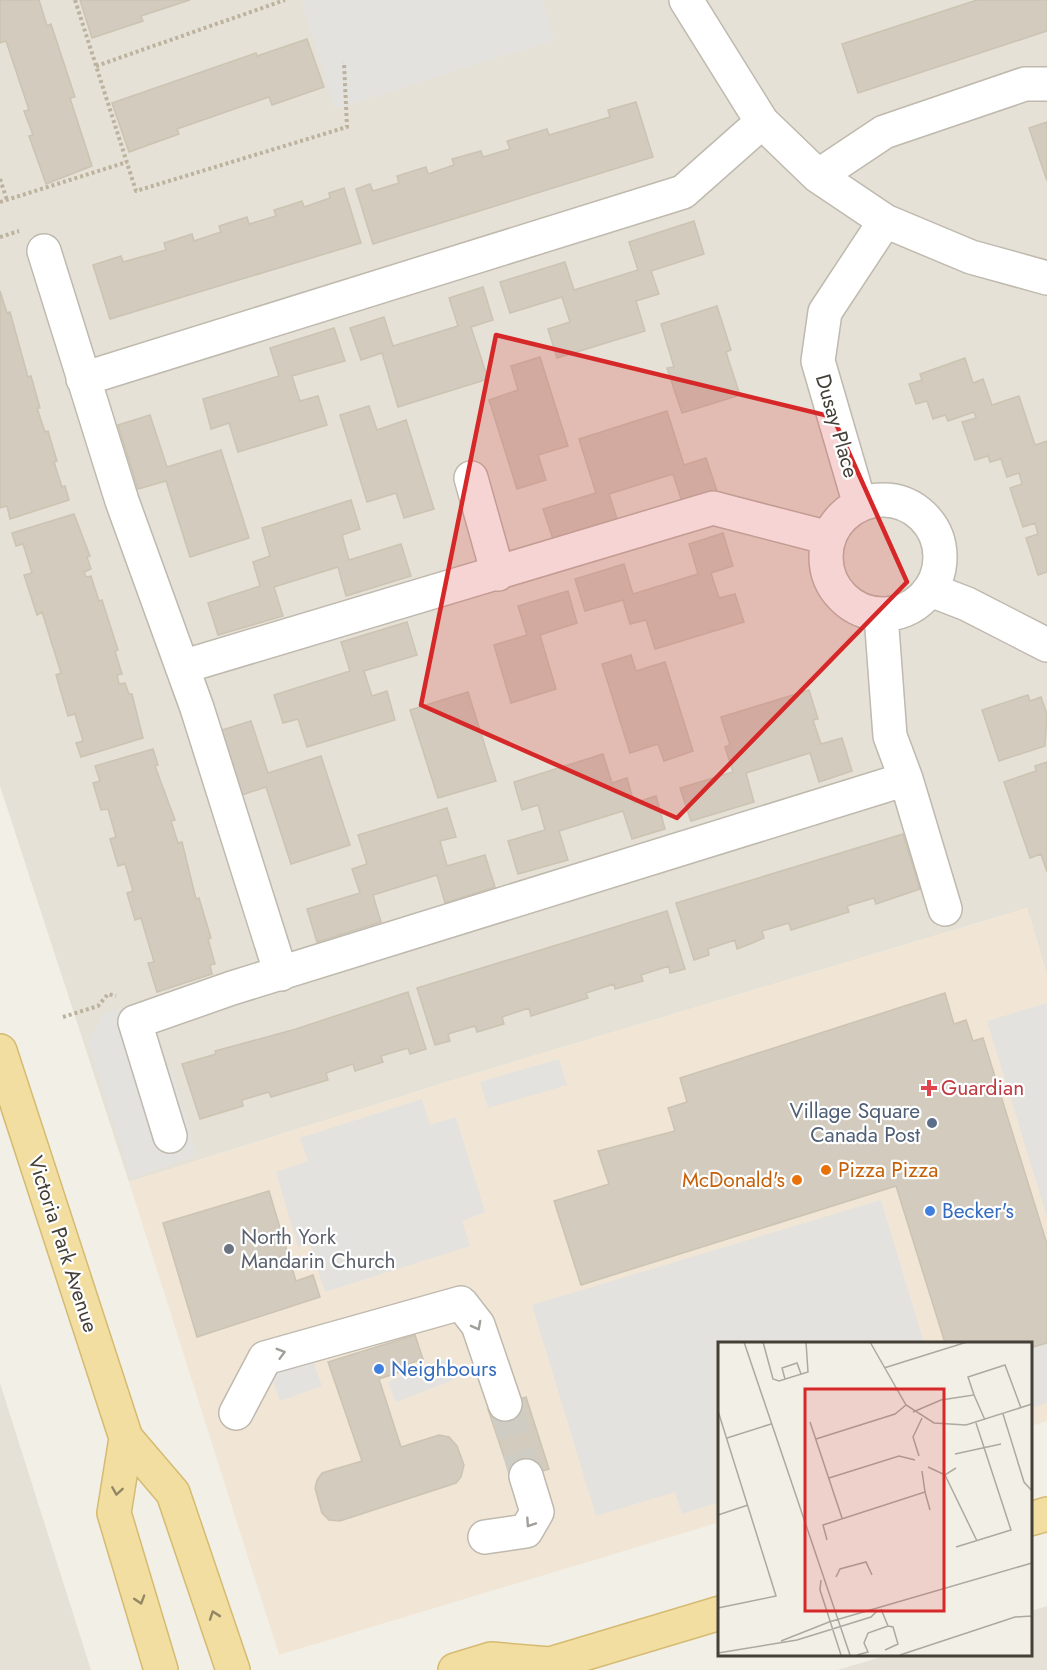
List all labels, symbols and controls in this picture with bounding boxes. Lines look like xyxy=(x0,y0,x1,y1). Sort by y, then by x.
street label: Dusay Place xyxy=(808,371,866,482)
place label: Guardian xyxy=(941,1073,1024,1103)
marker: Guardian xyxy=(922,1081,936,1095)
place label: Village Square Canada Post xyxy=(790,1096,920,1150)
marker: Village Square Canada Post xyxy=(925,1116,939,1130)
street label: Victoria Park Avenue xyxy=(20,1152,106,1336)
place label: Pizza Pizza xyxy=(838,1155,938,1185)
marker: Pizza Pizza xyxy=(819,1163,833,1177)
place label: McDonald's xyxy=(682,1165,785,1195)
marker: McDonald's xyxy=(790,1173,804,1187)
place label: Becker's xyxy=(942,1196,1014,1226)
marker: Becker's xyxy=(923,1204,937,1218)
place label: North York Mandarin Church xyxy=(241,1222,396,1276)
marker: North York Mandarin Church xyxy=(222,1242,236,1256)
one-way arrow xyxy=(470,1320,482,1331)
inset map xyxy=(718,1342,1032,1655)
one-way arrow xyxy=(275,1348,286,1360)
place label: Neighbours xyxy=(391,1354,497,1384)
marker: Neighbours xyxy=(372,1362,386,1376)
one-way arrow xyxy=(111,1486,124,1496)
one-way arrow xyxy=(526,1516,537,1527)
one-way arrow xyxy=(133,1594,145,1605)
one-way arrow xyxy=(209,1610,221,1621)

